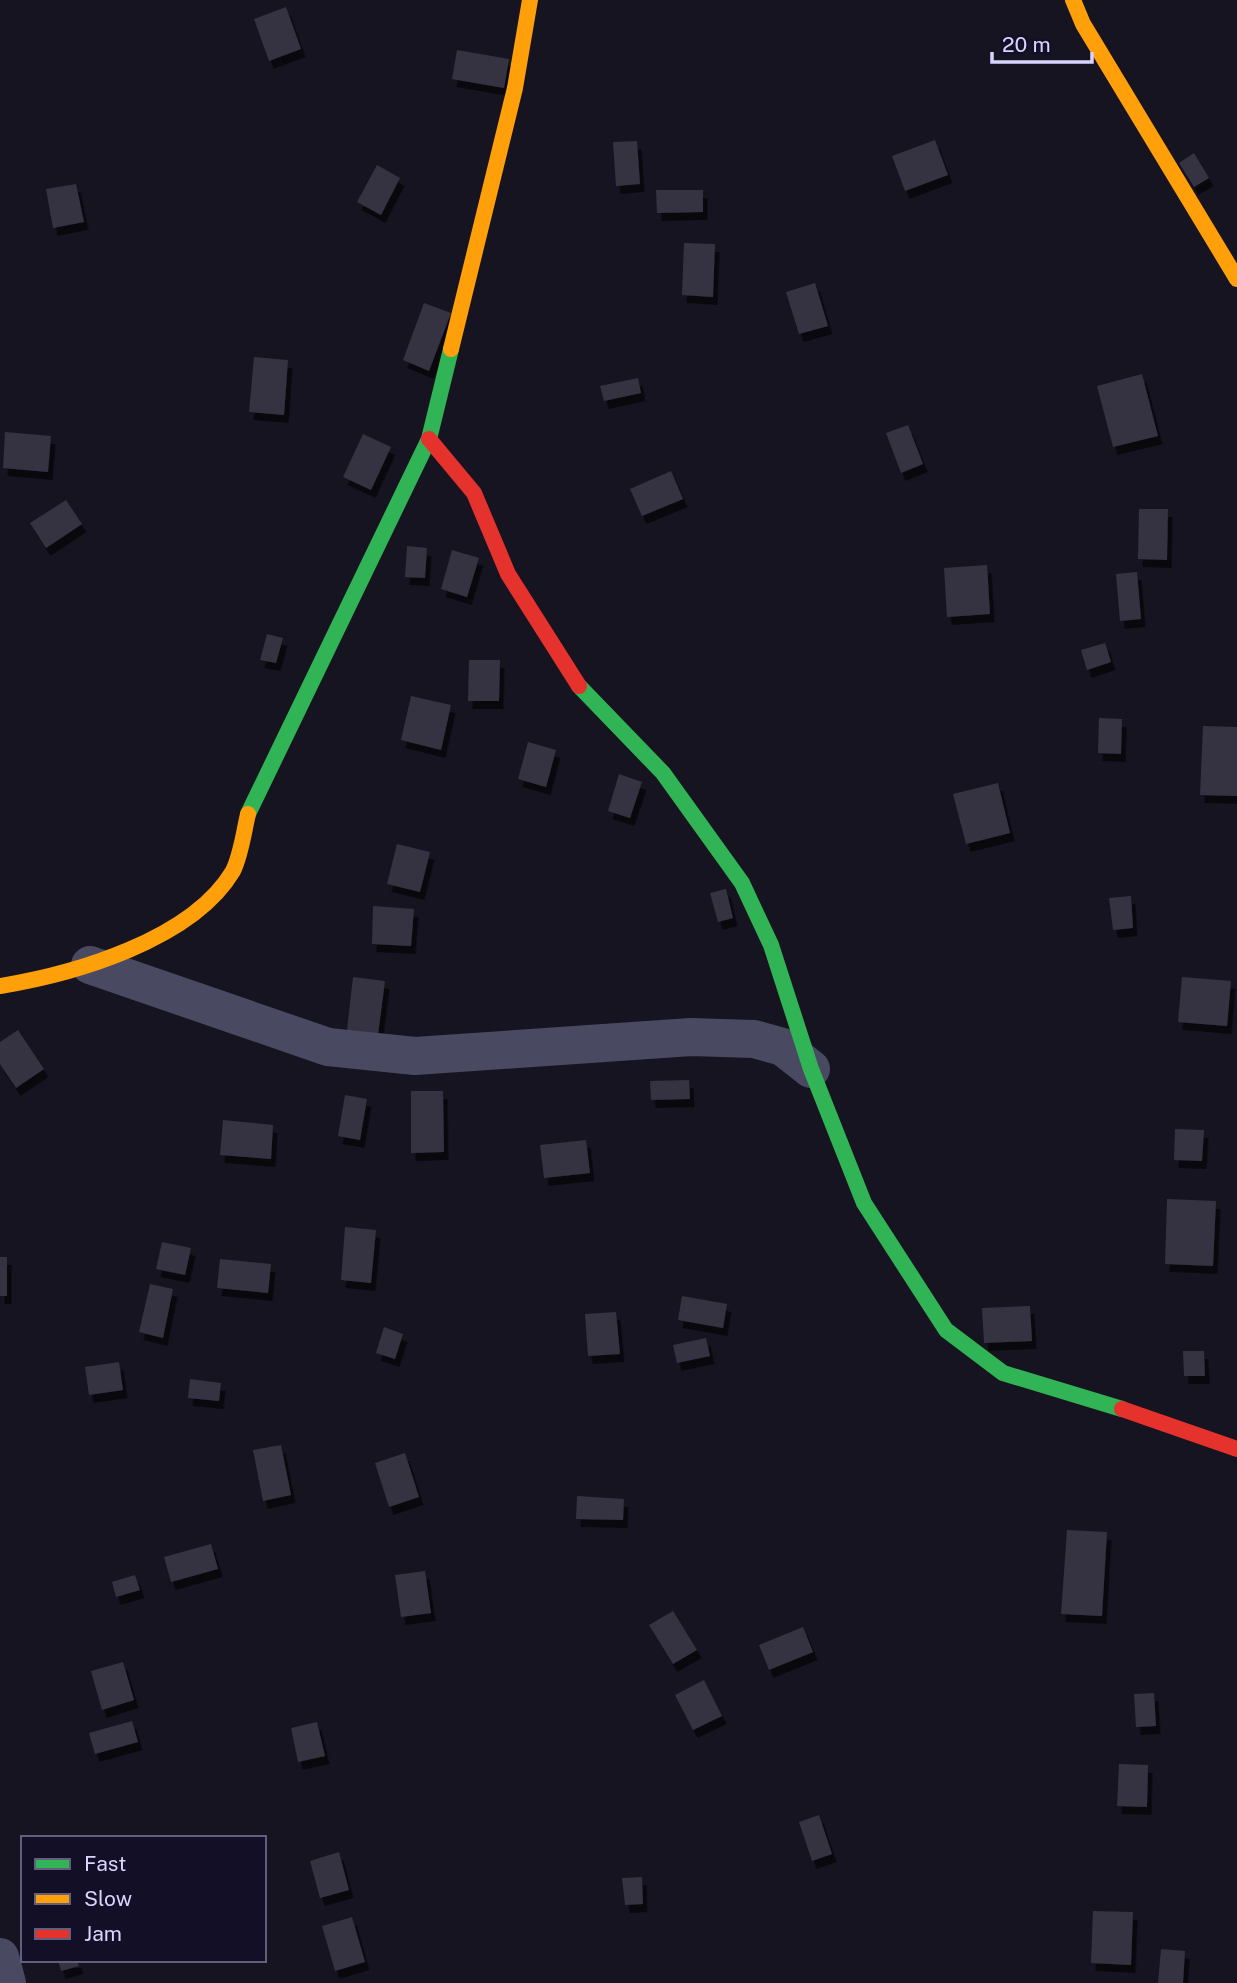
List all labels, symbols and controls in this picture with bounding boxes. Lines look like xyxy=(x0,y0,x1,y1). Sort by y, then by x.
scale bar xyxy=(992,21,1092,65)
text: 20 m xyxy=(1002,32,1051,57)
legend xyxy=(21,1836,266,1962)
text: Fast xyxy=(84,1851,126,1876)
text: Slow xyxy=(84,1886,132,1911)
text: Jam xyxy=(84,1921,122,1946)

